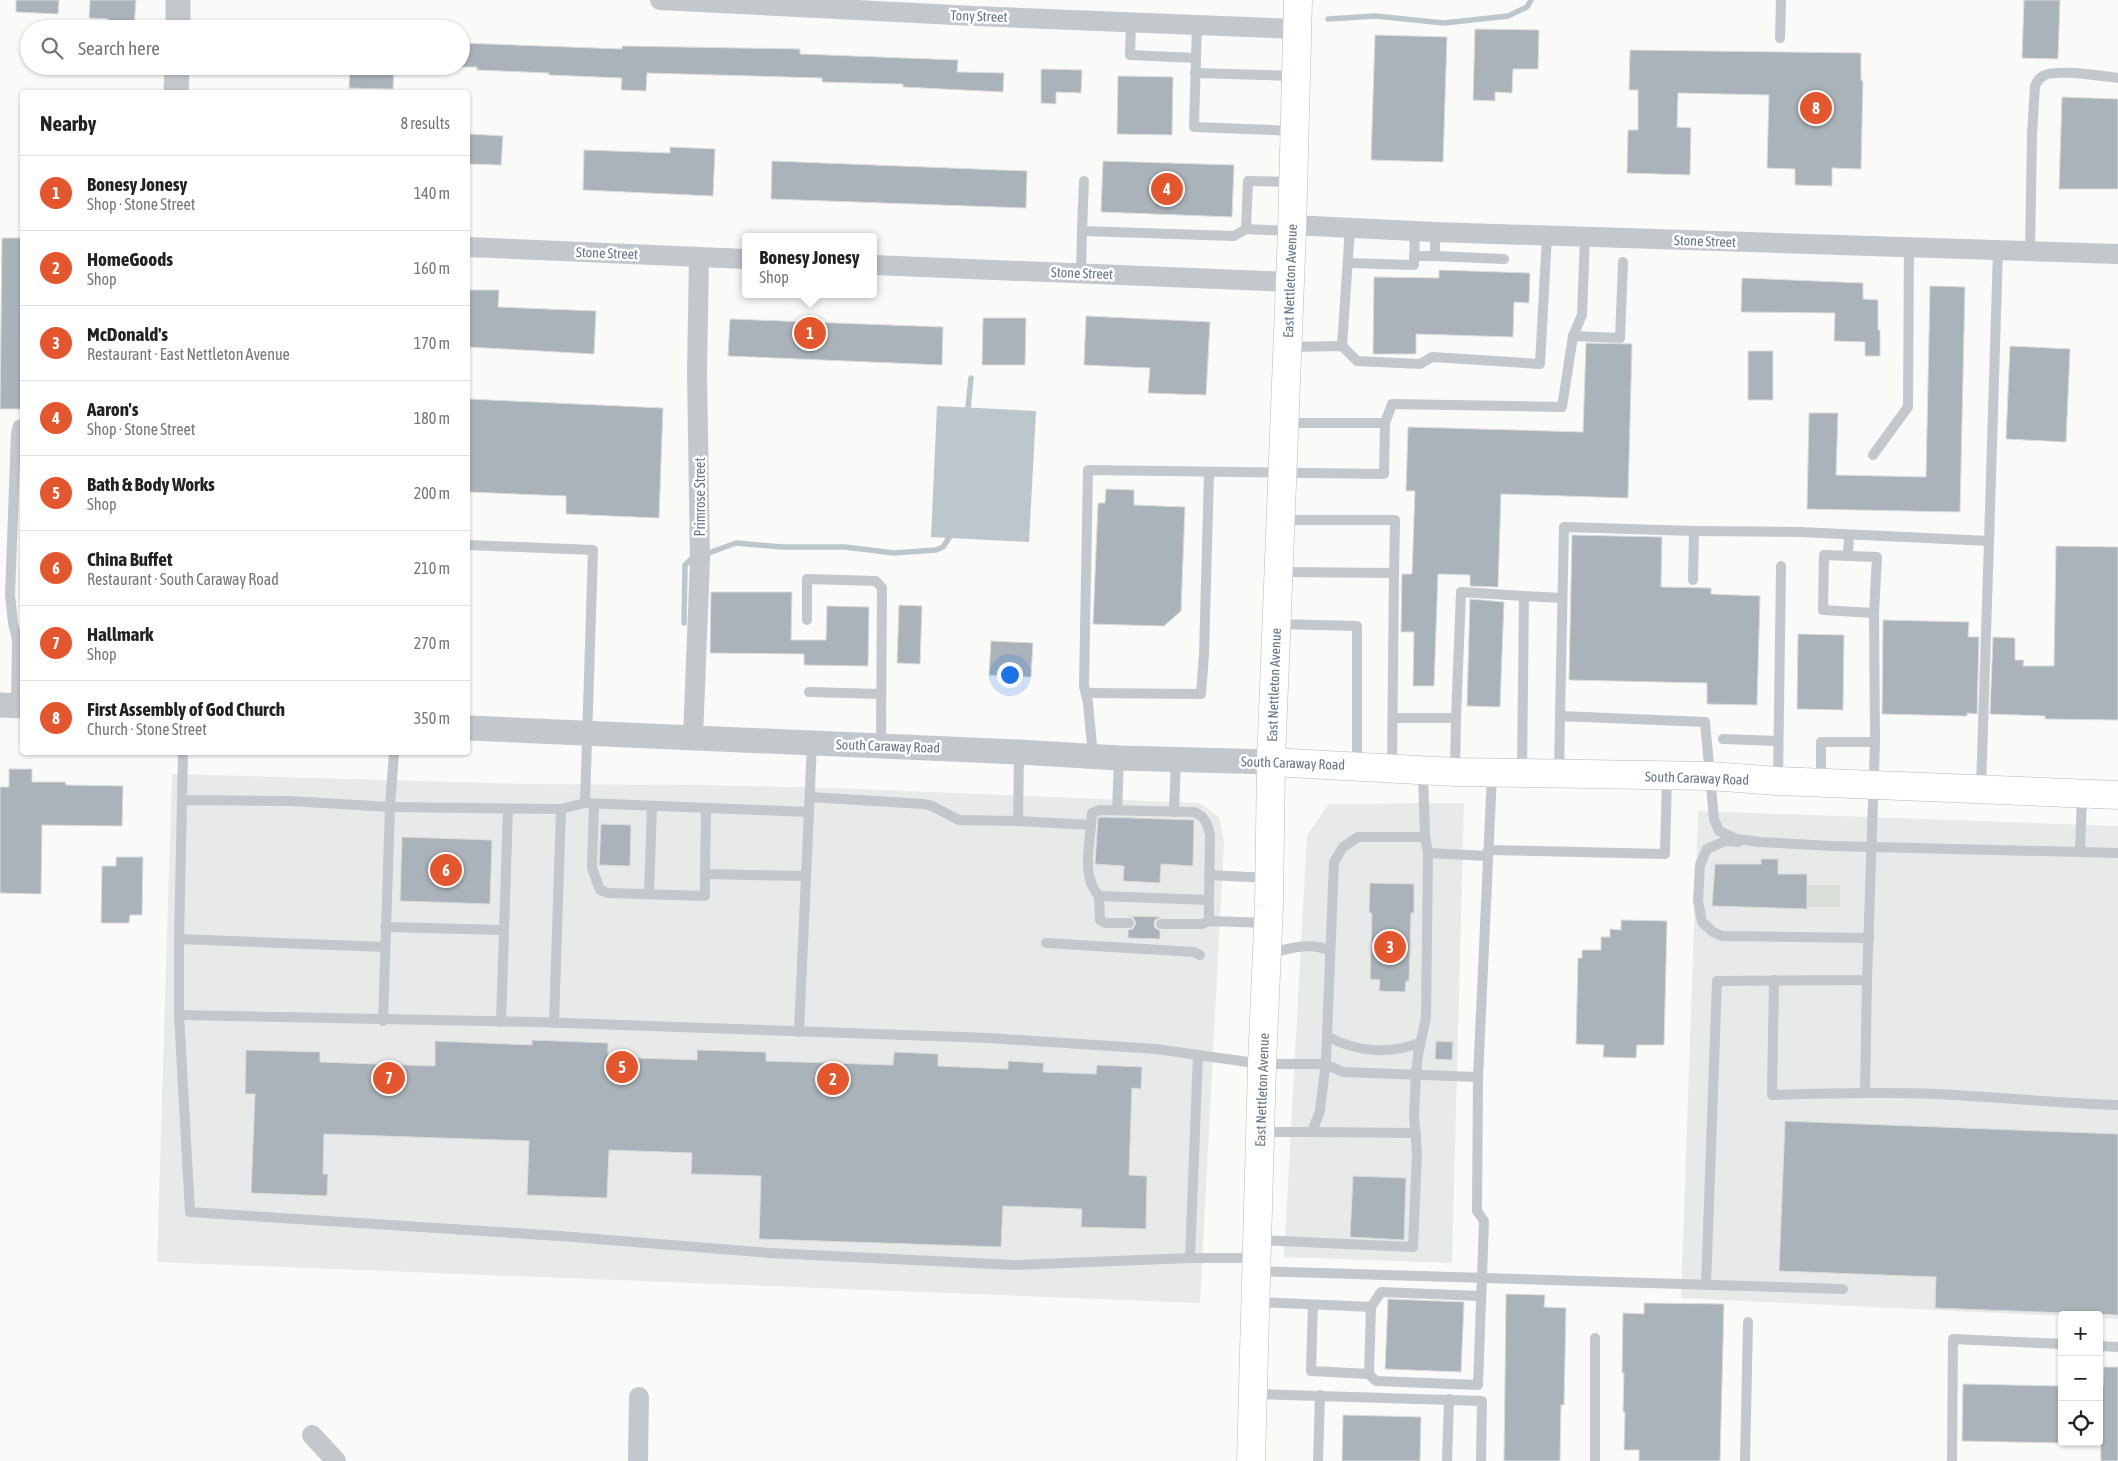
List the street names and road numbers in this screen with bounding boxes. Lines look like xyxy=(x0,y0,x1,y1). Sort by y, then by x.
street label: Tony Street xyxy=(950,7,1008,25)
street label: East Nettleton Avenue xyxy=(1280,224,1300,338)
street label: Stone Street xyxy=(1674,232,1736,250)
street label: Stone Street xyxy=(576,244,638,262)
street label: Stone Street xyxy=(1051,264,1113,282)
street label: Primrose Street xyxy=(692,458,708,536)
street label: East Nettleton Avenue xyxy=(1264,628,1284,742)
street label: South Caraway Road xyxy=(836,736,940,756)
street label: South Caraway Road xyxy=(1241,753,1345,773)
street label: South Caraway Road xyxy=(1645,768,1749,788)
street label: East Nettleton Avenue xyxy=(1252,1033,1272,1147)

